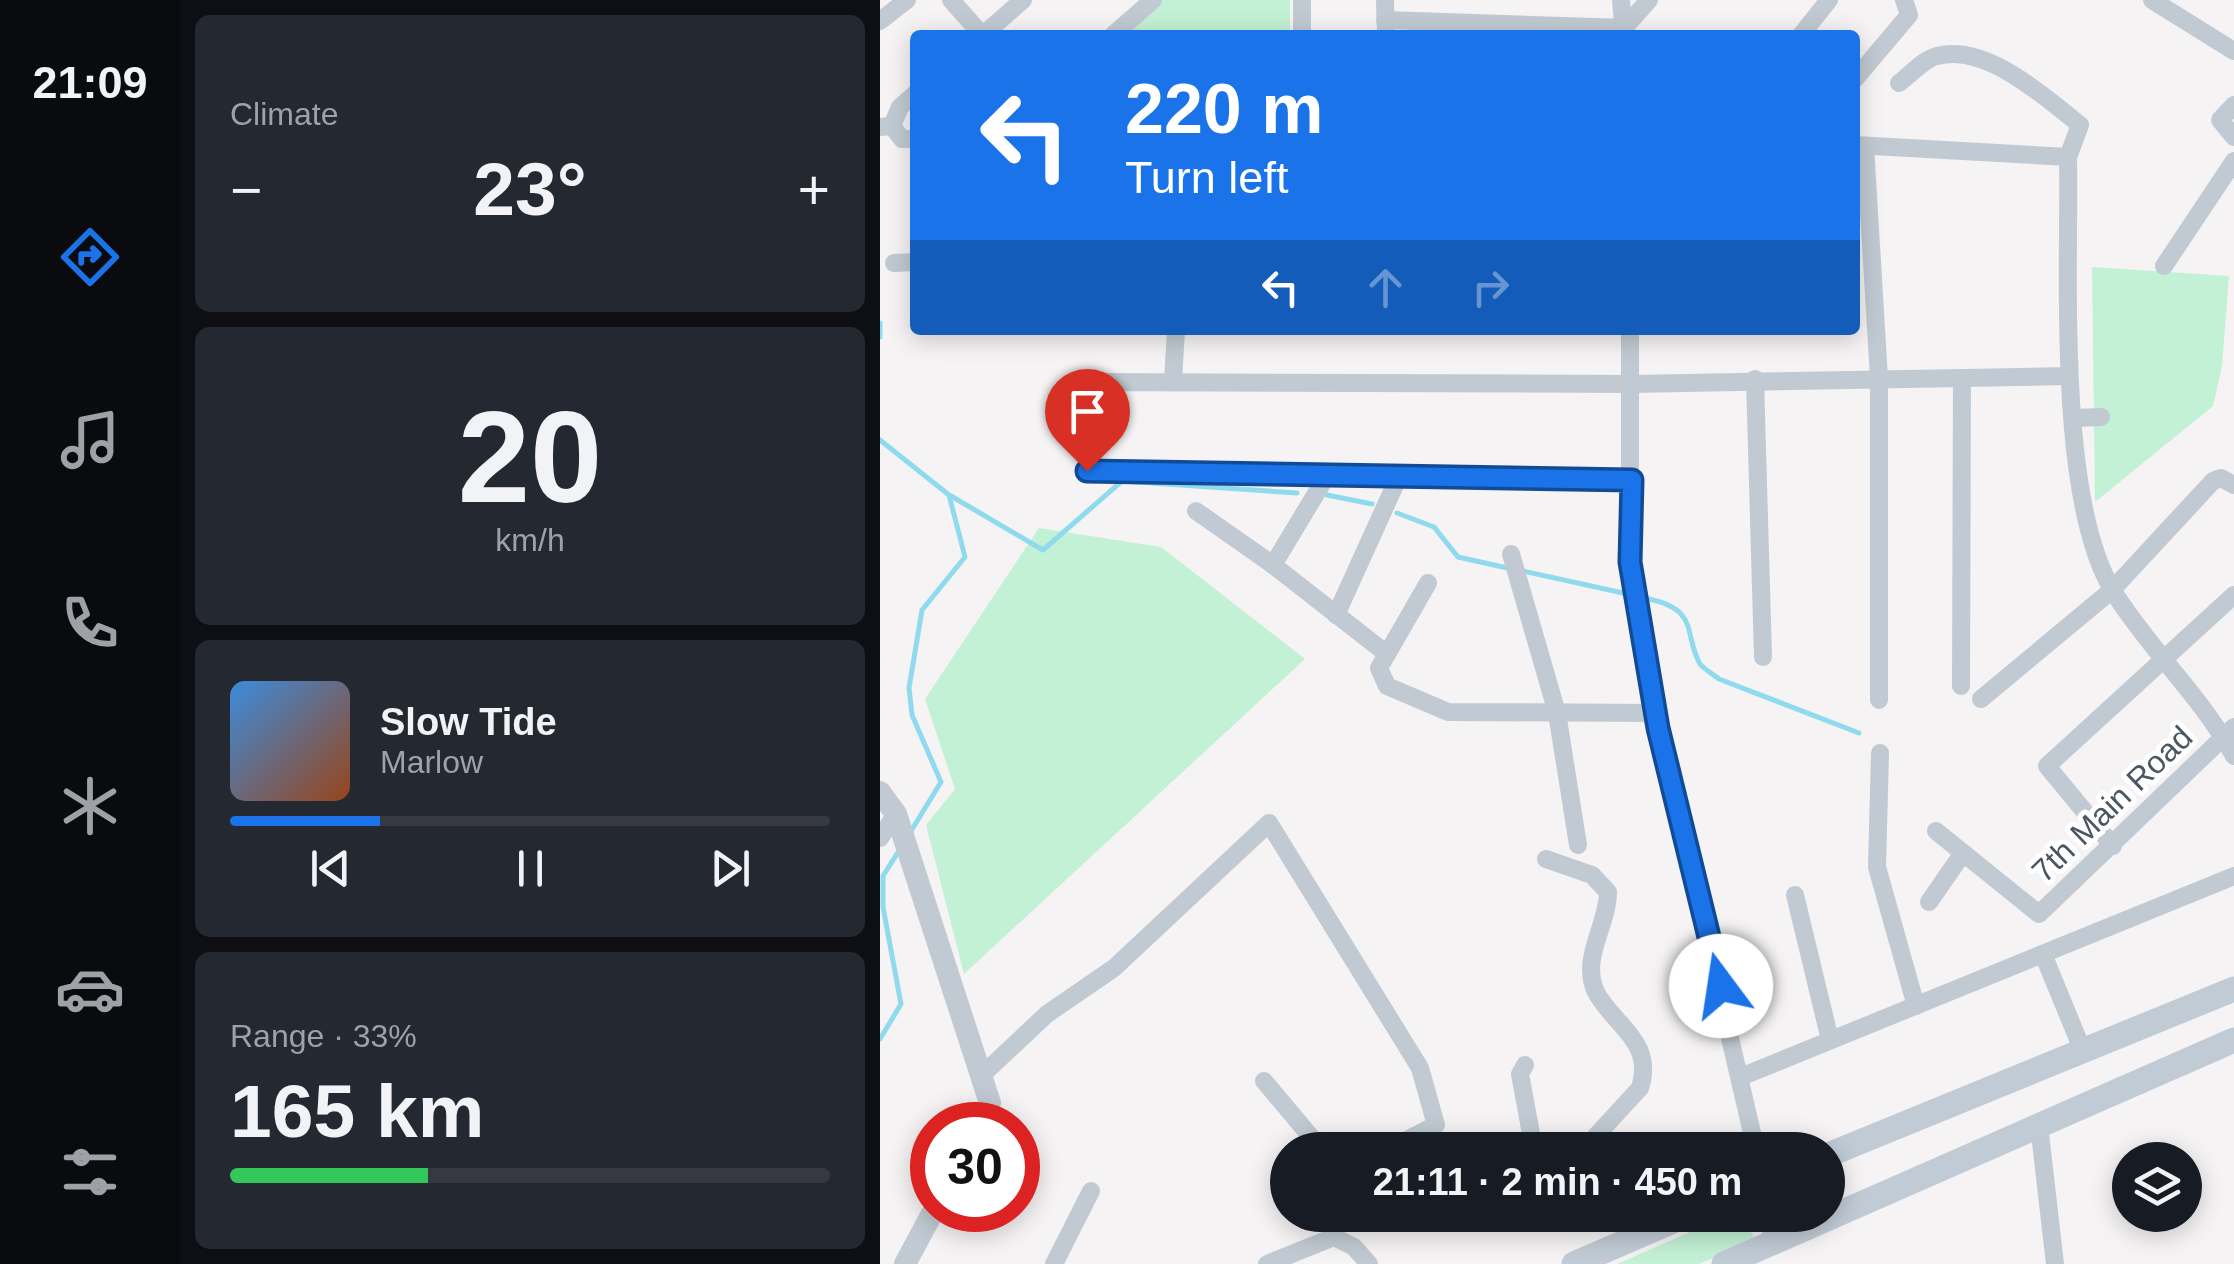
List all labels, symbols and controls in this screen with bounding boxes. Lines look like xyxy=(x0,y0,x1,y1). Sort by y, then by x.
text: 21:09 xyxy=(32,57,148,108)
icon: left xyxy=(960,70,1090,200)
text: 220 m xyxy=(1125,70,1323,148)
text: Climate xyxy=(230,96,338,132)
text: 23° xyxy=(473,147,587,231)
text: Turn left xyxy=(1125,152,1288,203)
text: − xyxy=(230,159,262,221)
text: + xyxy=(798,159,830,221)
icon: directions xyxy=(55,222,125,292)
icon: left xyxy=(1253,260,1308,315)
icon: ahead xyxy=(1358,260,1413,315)
icon: right xyxy=(1463,260,1518,315)
pin xyxy=(1045,369,1130,472)
text: 20 xyxy=(458,384,602,530)
icon: arrive xyxy=(1060,384,1115,439)
icon: music xyxy=(55,405,125,475)
text: km/h xyxy=(495,522,565,558)
icon: phone xyxy=(55,588,125,658)
text: Slow Tide xyxy=(380,701,557,743)
street label: 7th Main Road xyxy=(2025,719,2199,889)
text: Marlow xyxy=(380,744,483,780)
icon: climate xyxy=(55,771,125,841)
icon: previous xyxy=(303,841,358,896)
icon: pause xyxy=(503,841,558,896)
icon: next xyxy=(703,841,758,896)
position arrow xyxy=(1669,934,1773,1038)
icon: car xyxy=(55,954,125,1024)
text: Range · 33% xyxy=(230,1018,417,1054)
text: 165 km xyxy=(230,1069,484,1153)
speed limit sign: 30 xyxy=(910,1102,1040,1232)
icon: filters xyxy=(55,1137,125,1207)
map controls xyxy=(2112,1142,2202,1232)
button: layers xyxy=(2112,1142,2202,1232)
text: 21:11 · 2 min · 450 m xyxy=(1373,1161,1742,1203)

